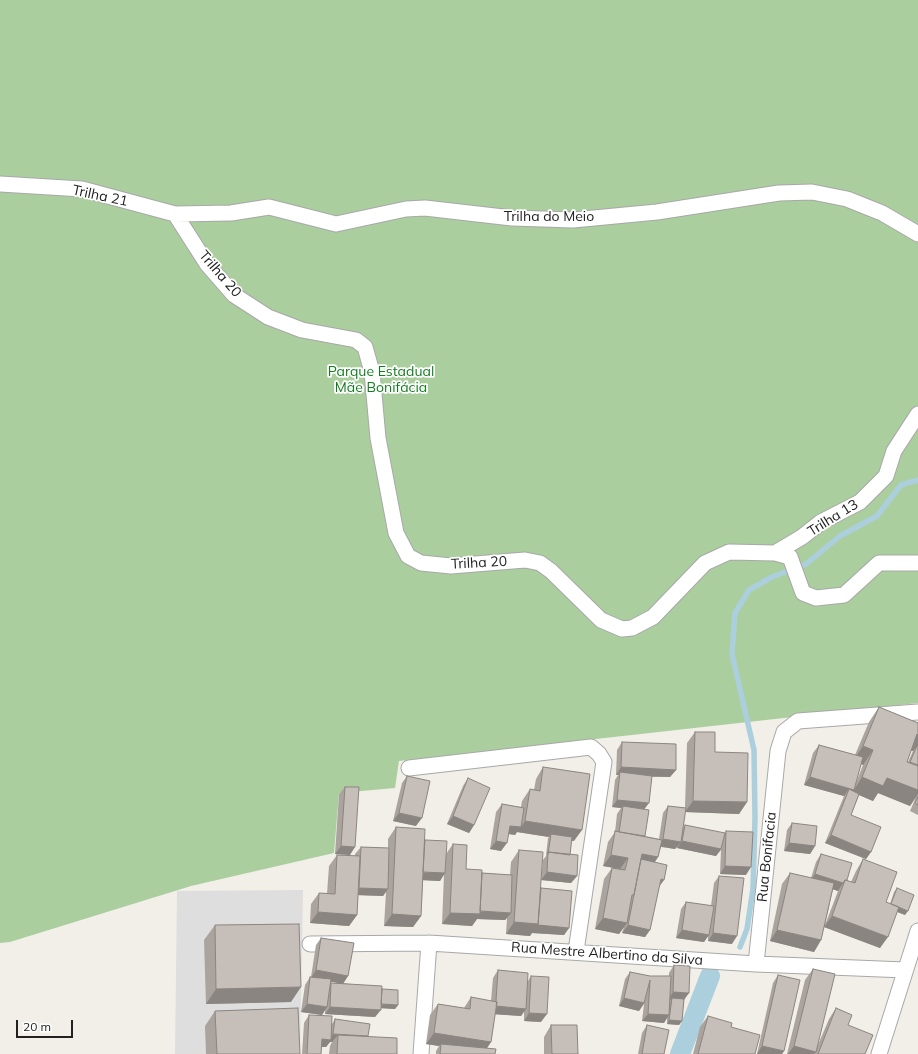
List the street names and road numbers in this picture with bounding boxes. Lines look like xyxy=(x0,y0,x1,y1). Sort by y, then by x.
street label: Trilha 21 xyxy=(71,182,129,210)
street label: Trilha do Meio xyxy=(504,209,594,225)
street label: Trilha 20 xyxy=(195,247,245,301)
street label: Trilha 13 xyxy=(805,496,861,540)
street label: Trilha 20 xyxy=(451,553,507,573)
street label: Rua Bonifacia xyxy=(754,811,780,903)
street label: Rua Mestre Albertino da Silva xyxy=(511,939,703,969)

